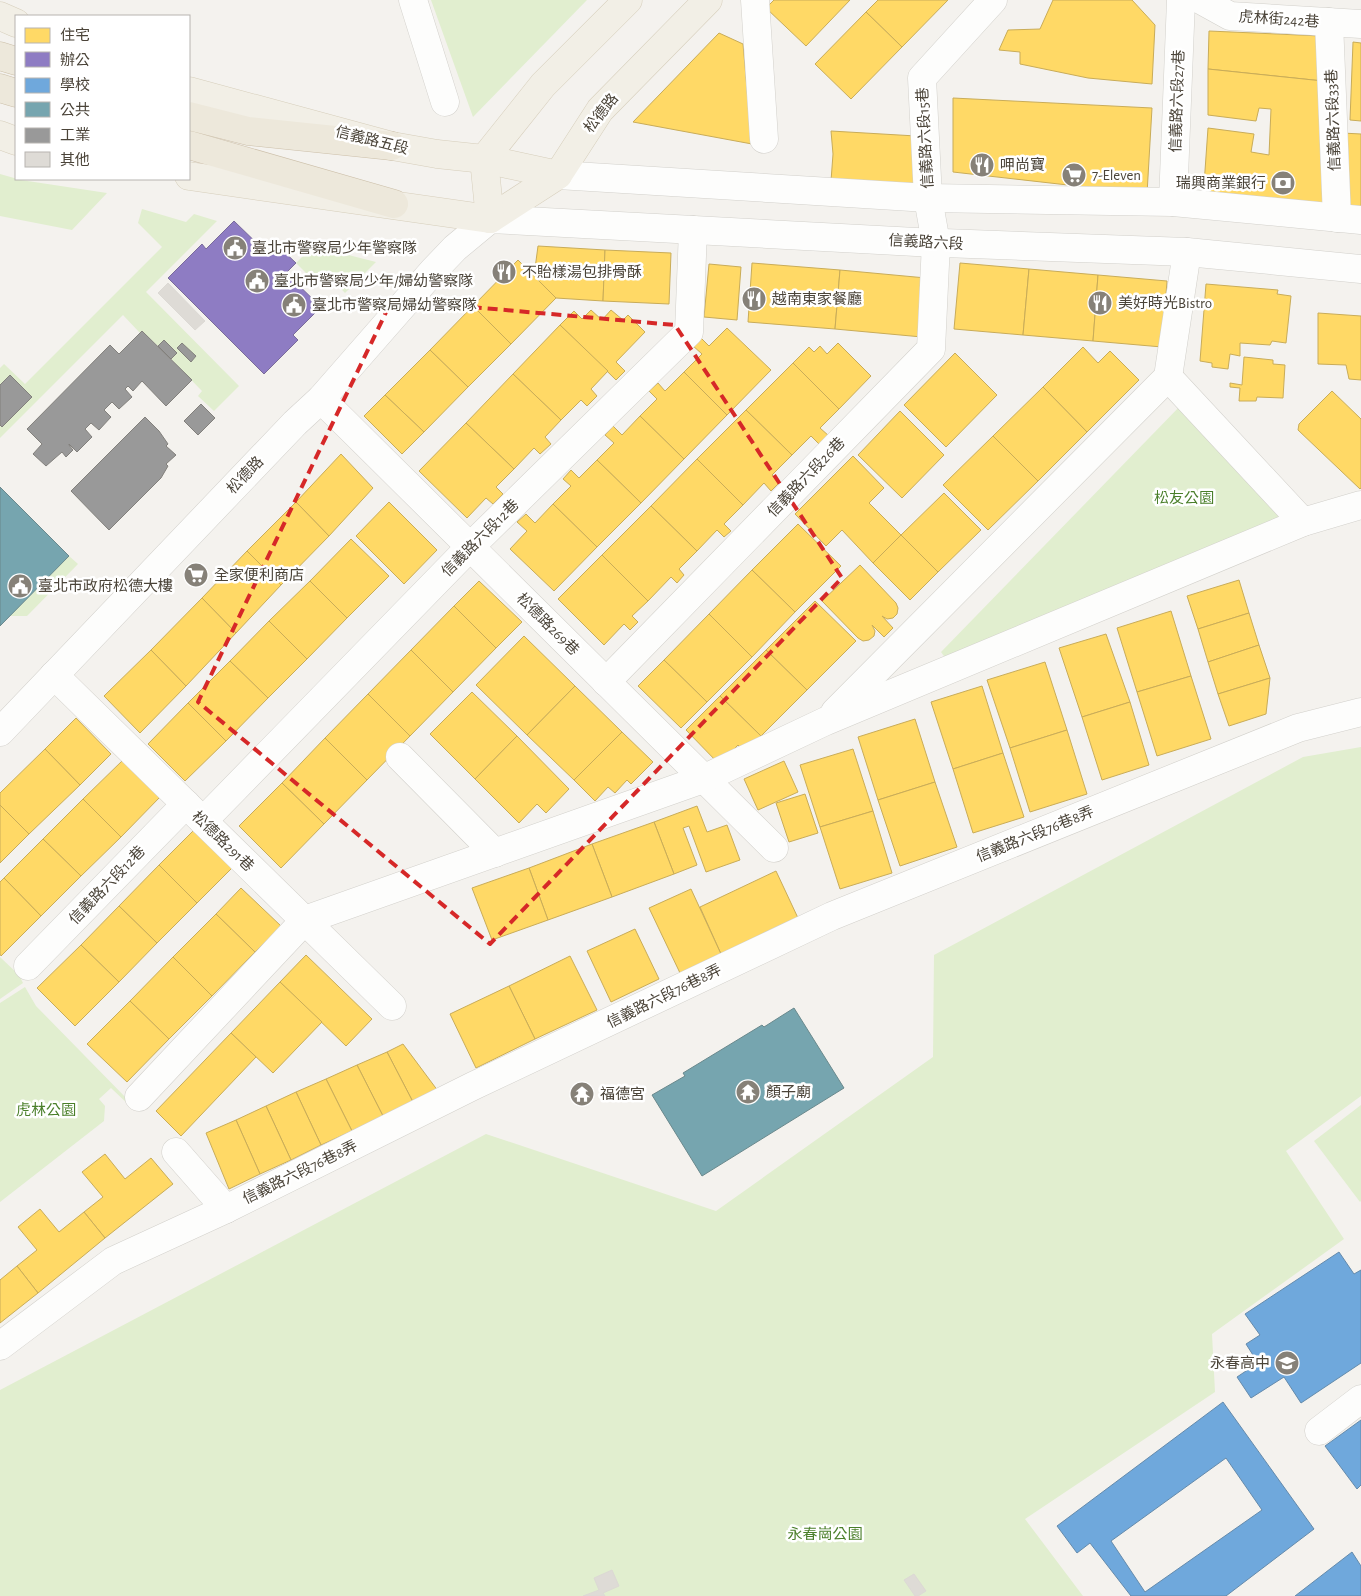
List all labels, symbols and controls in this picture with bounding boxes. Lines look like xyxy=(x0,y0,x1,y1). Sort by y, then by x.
street label: 虎林街242巷 xyxy=(1238,8,1320,30)
legend xyxy=(15,15,190,180)
text: 住宅 xyxy=(60,27,90,43)
street label: 信義路六段27巷 xyxy=(1167,49,1187,153)
text: 辦公 xyxy=(60,52,90,68)
street label: 信義路六段33巷 xyxy=(1323,69,1343,171)
text: 學校 xyxy=(60,76,90,93)
street label: 信義路六段15巷 xyxy=(914,87,936,189)
street label: 松德路 xyxy=(580,90,621,136)
text: 公共 xyxy=(60,102,90,118)
street label: 信義路五段 xyxy=(334,123,410,157)
text: 工業 xyxy=(60,127,90,143)
text: 其他 xyxy=(60,152,90,168)
restaurant icon: 呷尚寶 xyxy=(969,152,995,178)
place label: 呷尚寶 xyxy=(1000,156,1045,173)
supermarket icon: 7-Eleven xyxy=(1061,162,1087,188)
place label: 7-Eleven xyxy=(1092,168,1141,183)
bank icon: 瑞興商業銀行 xyxy=(1270,170,1296,196)
place label: 瑞興商業銀行 xyxy=(1176,175,1266,191)
street label: 信義路六段 xyxy=(888,232,964,252)
public building icon: 臺北市警察局少年警察隊 xyxy=(222,235,248,261)
place label: 臺北市警察局少年警察隊 xyxy=(252,239,417,256)
restaurant icon: 不貽樣湯包排骨酥 xyxy=(491,259,517,285)
place label: 不貽樣湯包排骨酥 xyxy=(522,264,642,280)
public building icon: 臺北市警察局少年/婦幼警察隊 xyxy=(244,268,270,294)
place label: 臺北市警察局少年/婦幼警察隊 xyxy=(274,272,473,289)
restaurant icon: 越南東家餐廳 xyxy=(741,286,767,312)
restaurant icon: 美好時光Bistro xyxy=(1087,290,1113,316)
place label: 越南東家餐廳 xyxy=(772,291,862,307)
public building icon: 臺北市警察局婦幼警察隊 xyxy=(281,292,307,318)
place label: 美好時光Bistro xyxy=(1118,294,1212,311)
place label: 臺北市警察局婦幼警察隊 xyxy=(312,296,477,313)
street label: 信義路六段26巷 xyxy=(764,434,848,520)
street label: 松德路 xyxy=(223,453,266,497)
park label: 松友公園 xyxy=(1154,490,1214,506)
street label: 信義路六段12巷 xyxy=(438,496,522,580)
supermarket icon: 全家便利商店 xyxy=(183,562,209,588)
place label: 全家便利商店 xyxy=(214,567,304,583)
public building icon: 臺北市政府松德大樓 xyxy=(7,573,33,599)
place label: 臺北市政府松德大樓 xyxy=(38,577,173,594)
street label: 松德路269巷 xyxy=(514,589,583,658)
street label: 信義路六段76巷8弄 xyxy=(974,803,1096,865)
street label: 松德路291巷 xyxy=(189,807,258,874)
street label: 信義路六段12巷 xyxy=(66,843,148,927)
street label: 信義路六段76巷8弄 xyxy=(604,961,724,1031)
temple icon: 顏子廟 xyxy=(735,1079,761,1105)
temple icon: 福德宮 xyxy=(569,1081,595,1107)
place label: 顏子廟 xyxy=(766,1084,811,1100)
place label: 福德宮 xyxy=(600,1085,645,1102)
park label: 虎林公園 xyxy=(16,1102,76,1118)
street label: 信義路六段76巷8弄 xyxy=(240,1137,360,1207)
school or university icon: 永春高中 xyxy=(1274,1350,1300,1376)
place label: 永春高中 xyxy=(1210,1355,1270,1371)
park label: 永春崗公園 xyxy=(787,1526,863,1542)

